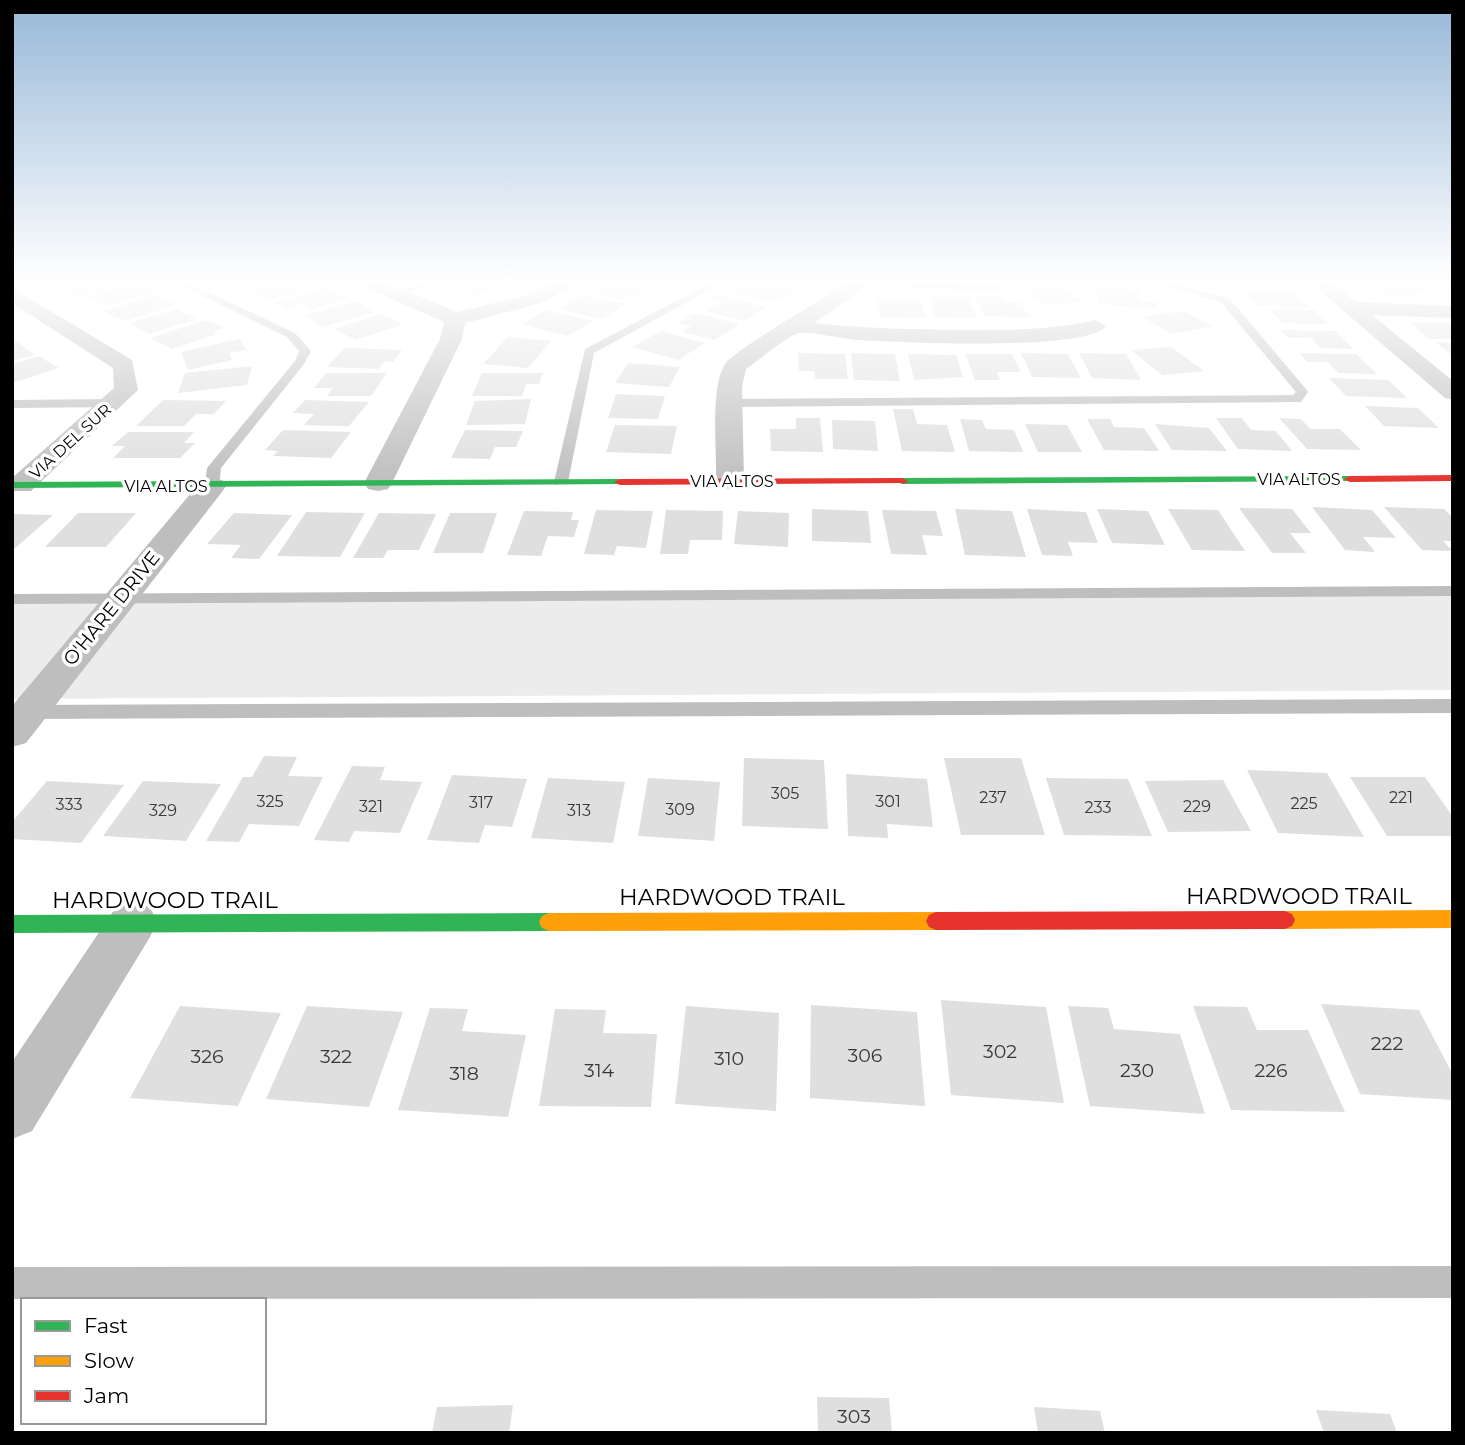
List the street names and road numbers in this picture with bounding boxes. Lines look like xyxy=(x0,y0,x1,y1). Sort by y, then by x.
street label: VIA DEL SUR xyxy=(26,400,115,483)
street label: VIA ALTOS xyxy=(1257,470,1341,489)
street label: VIA ALTOS xyxy=(690,472,774,491)
street label: VIA ALTOS xyxy=(124,477,208,496)
street label: O'HARE DRIVE xyxy=(58,546,165,670)
street label: HARDWOOD TRAIL xyxy=(1186,882,1412,910)
street label: HARDWOOD TRAIL xyxy=(619,883,845,911)
street label: HARDWOOD TRAIL xyxy=(52,886,278,914)

